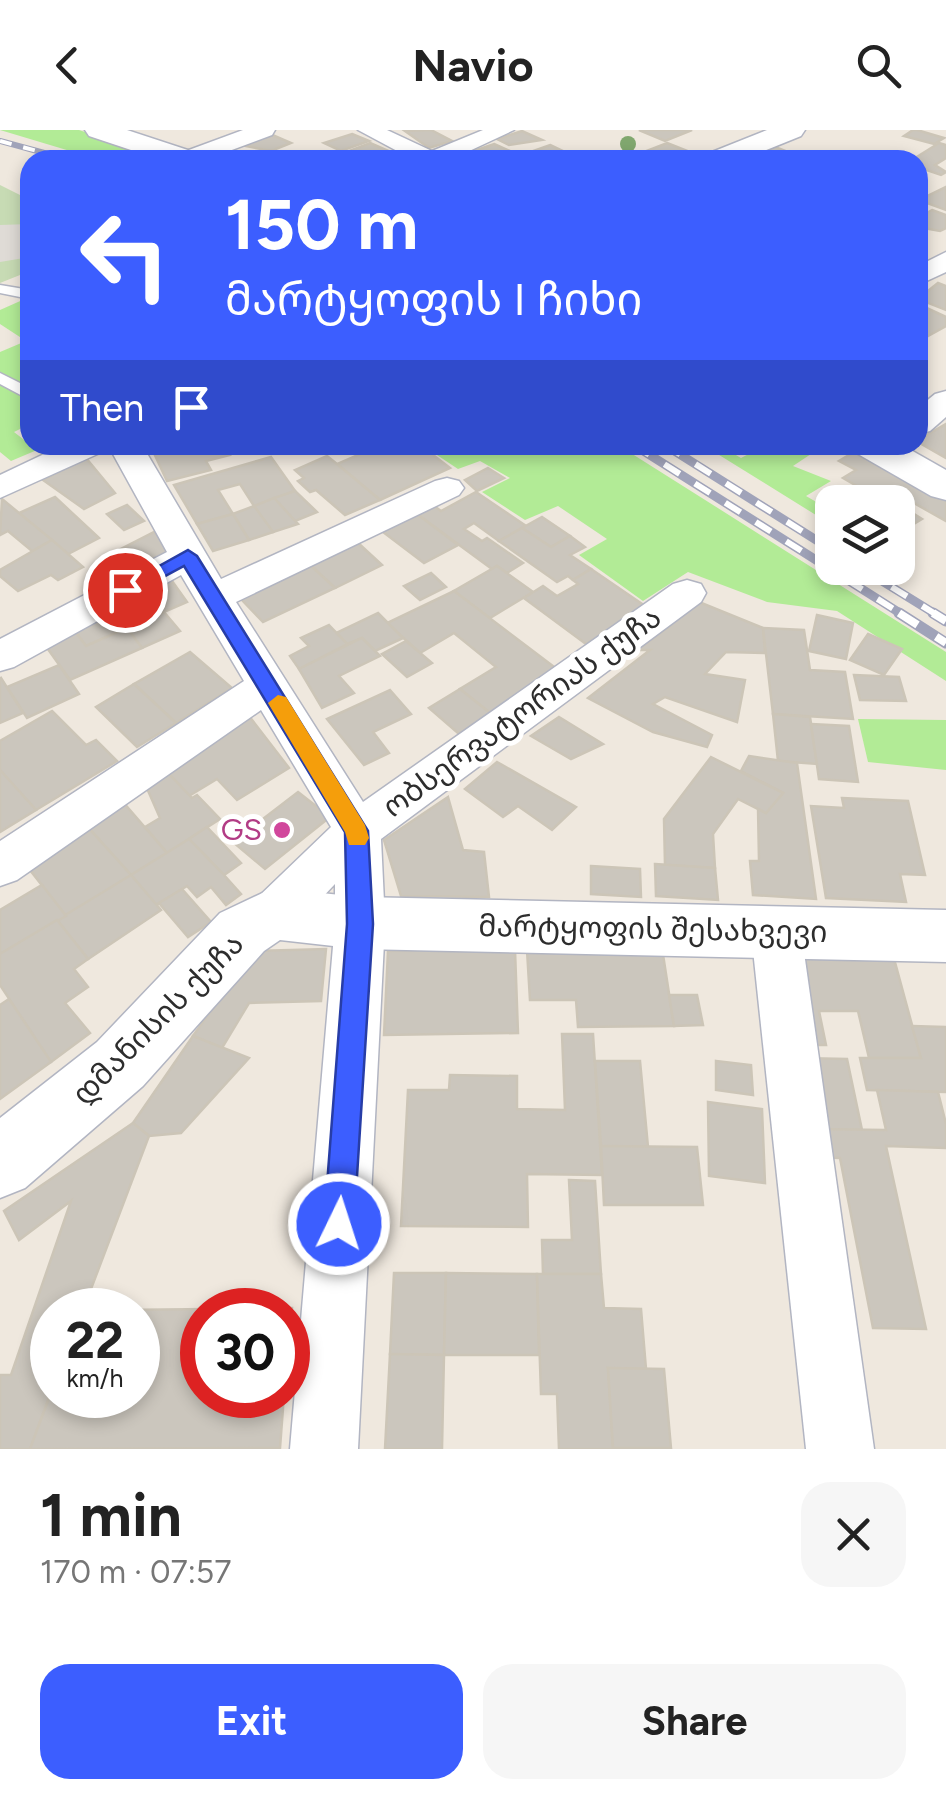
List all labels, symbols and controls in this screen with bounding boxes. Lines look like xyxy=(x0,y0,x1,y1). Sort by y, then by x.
icon: back xyxy=(40,38,95,93)
text: Navio xyxy=(412,38,534,92)
icon: search xyxy=(851,38,906,93)
text: 150 m xyxy=(225,182,418,267)
icon: left xyxy=(60,190,190,320)
text: მარტყოფის I ჩიხი xyxy=(225,272,642,326)
icon: arrive xyxy=(164,380,219,435)
text: Then xyxy=(60,385,144,431)
map controls xyxy=(815,485,915,585)
button: layers xyxy=(815,485,915,585)
pin xyxy=(83,548,168,633)
icon: arrive xyxy=(98,563,153,618)
street label: ობსერვატორიას ქუჩა xyxy=(375,598,668,825)
place label: GS xyxy=(221,811,262,848)
marker: GS xyxy=(271,819,293,841)
street label: მარტყოფის შესახვევი xyxy=(478,907,828,950)
street label: დმანისის ქუჩა xyxy=(64,925,251,1112)
position arrow xyxy=(287,1172,391,1276)
speed limit sign: 30 xyxy=(180,1288,310,1418)
text: 22 xyxy=(66,1310,124,1371)
text: km/h xyxy=(66,1363,124,1393)
text: 1 min xyxy=(40,1479,182,1551)
button: close xyxy=(801,1482,906,1587)
text: 170 m · 07:57 xyxy=(40,1553,231,1591)
button: Exit xyxy=(40,1664,463,1779)
button: Share xyxy=(483,1664,906,1779)

